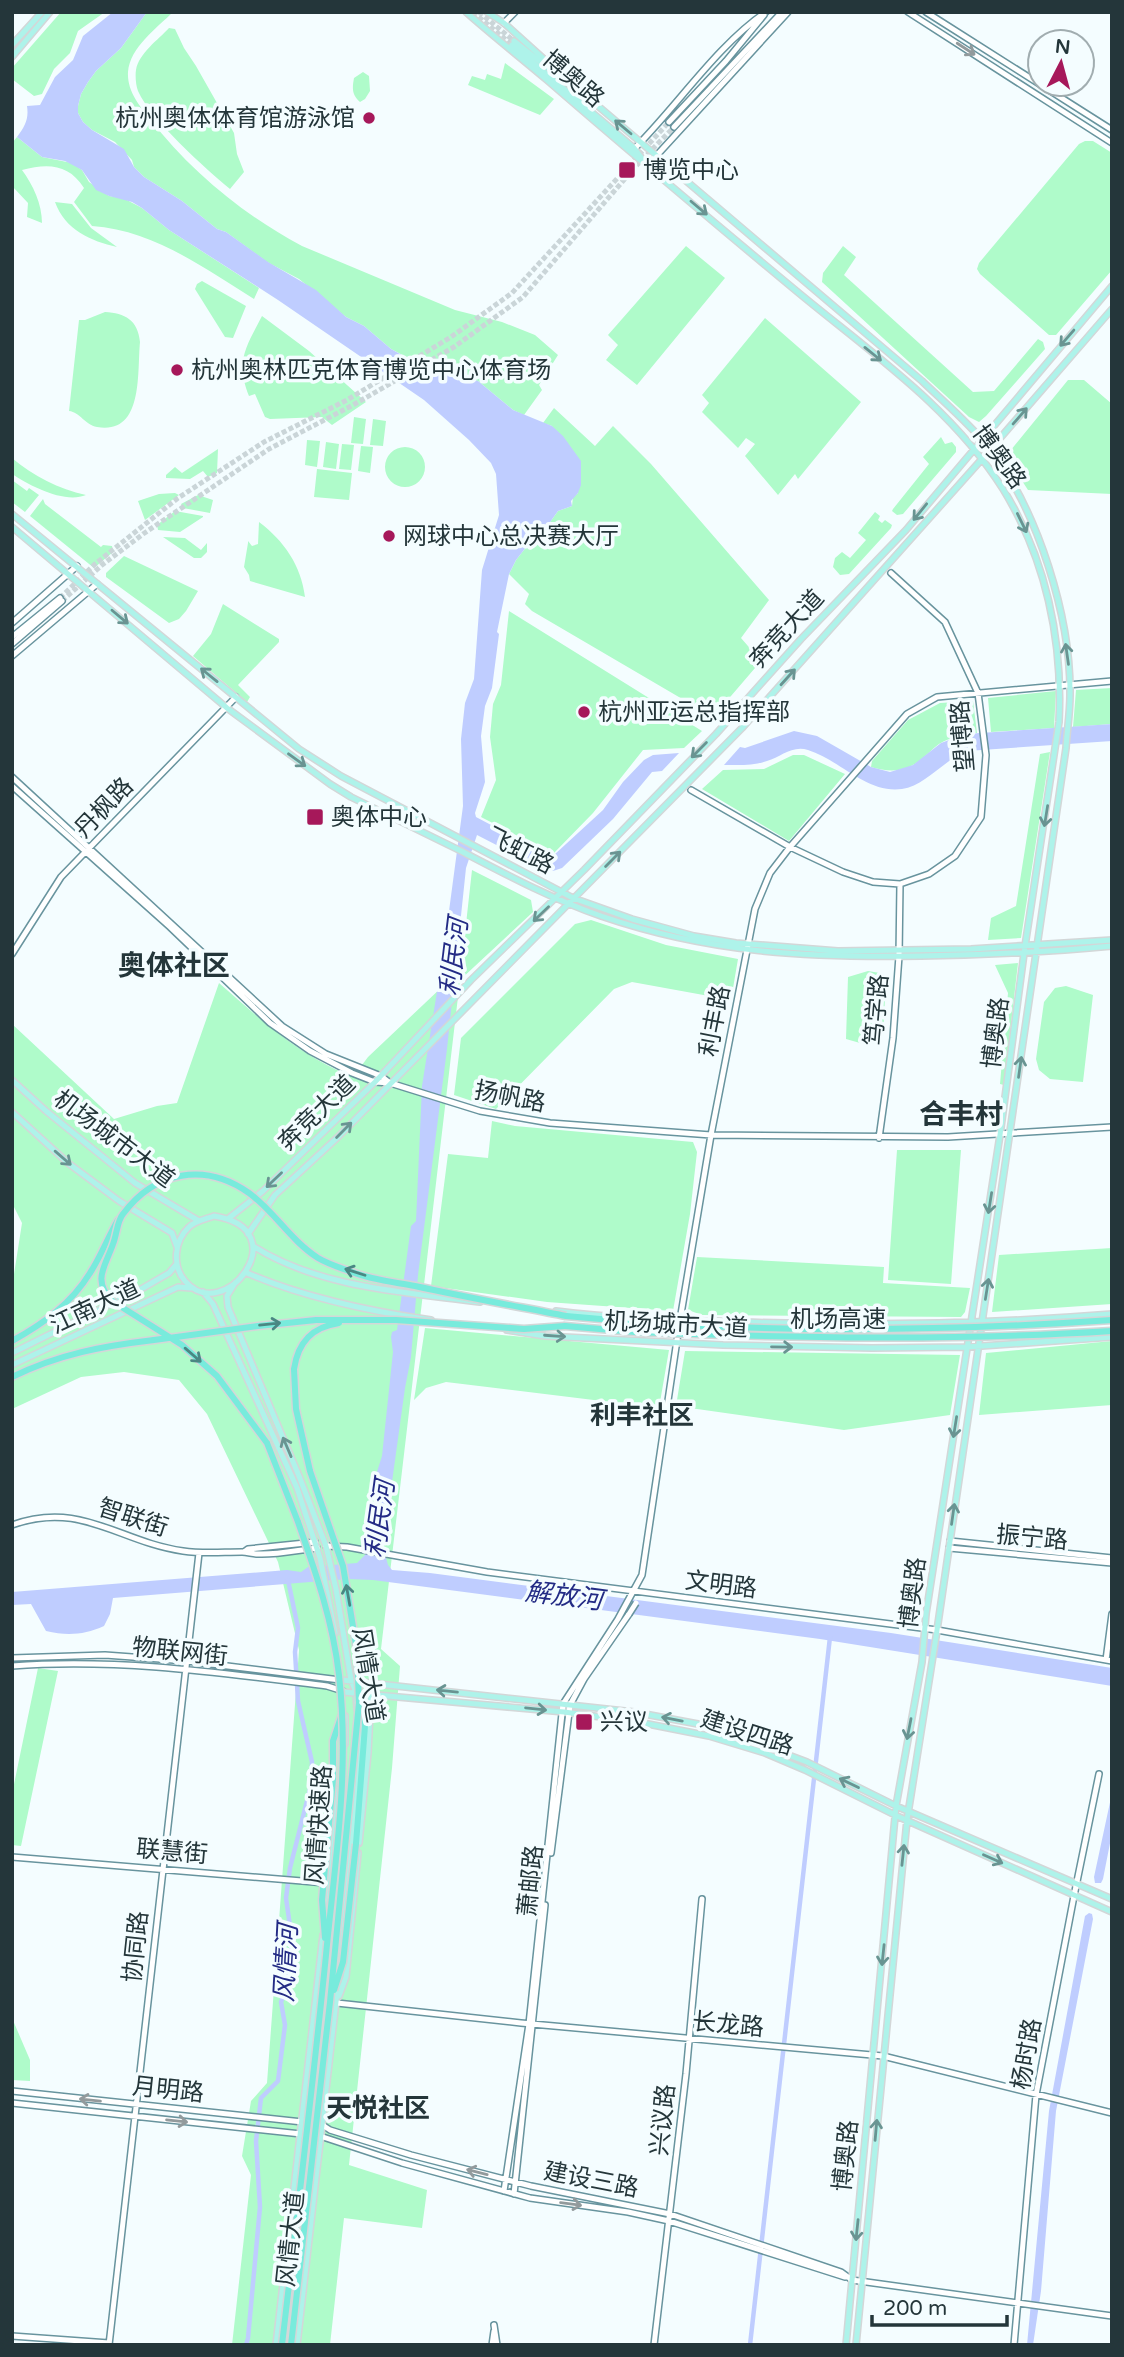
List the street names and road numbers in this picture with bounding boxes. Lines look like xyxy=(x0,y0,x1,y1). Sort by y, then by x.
street label: 博奥路 xyxy=(536,44,610,114)
street label: 博奥路 xyxy=(966,419,1032,495)
street label: 奔竞大道 xyxy=(744,584,830,674)
street label: 望博路 xyxy=(945,699,981,773)
street label: 丹枫路 xyxy=(69,772,139,844)
street label: 飞虹路 xyxy=(481,822,559,880)
street label: 笃学路 xyxy=(859,973,895,1047)
street label: 利丰路 xyxy=(694,983,736,1059)
street label: 博奥路 xyxy=(977,996,1015,1070)
street label: 奔竞大道 xyxy=(272,1069,362,1157)
street label: 扬帆路 xyxy=(472,1076,548,1118)
street label: 机场城市大道 xyxy=(48,1084,180,1194)
street label: 江南大道 xyxy=(45,1274,145,1340)
street label: 机场高速 xyxy=(790,1305,886,1334)
street label: 机场城市大道 xyxy=(603,1307,749,1343)
street label: 智联街 xyxy=(94,1493,172,1543)
street label: 振宁路 xyxy=(995,1520,1069,1556)
street label: 博奥路 xyxy=(894,1556,932,1630)
street label: 文明路 xyxy=(684,1566,758,1604)
street label: 风情大道 xyxy=(346,1625,390,1725)
street label: 物联网街 xyxy=(131,1633,229,1671)
street label: 建设四路 xyxy=(697,1704,797,1762)
street label: 风情快速路 xyxy=(300,1764,338,1886)
street label: 联慧街 xyxy=(135,1834,209,1870)
street label: 萧邮路 xyxy=(513,1844,549,1918)
street label: 协同路 xyxy=(118,1910,154,1984)
street label: 长龙路 xyxy=(691,2007,765,2043)
street label: 杨时路 xyxy=(1006,2016,1048,2092)
street label: 月明路 xyxy=(131,2072,205,2108)
street label: 兴议路 xyxy=(645,2083,681,2157)
street label: 博奥路 xyxy=(828,2119,864,2193)
street label: 建设三路 xyxy=(541,2157,641,2203)
street label: 风情大道 xyxy=(272,2190,310,2288)

